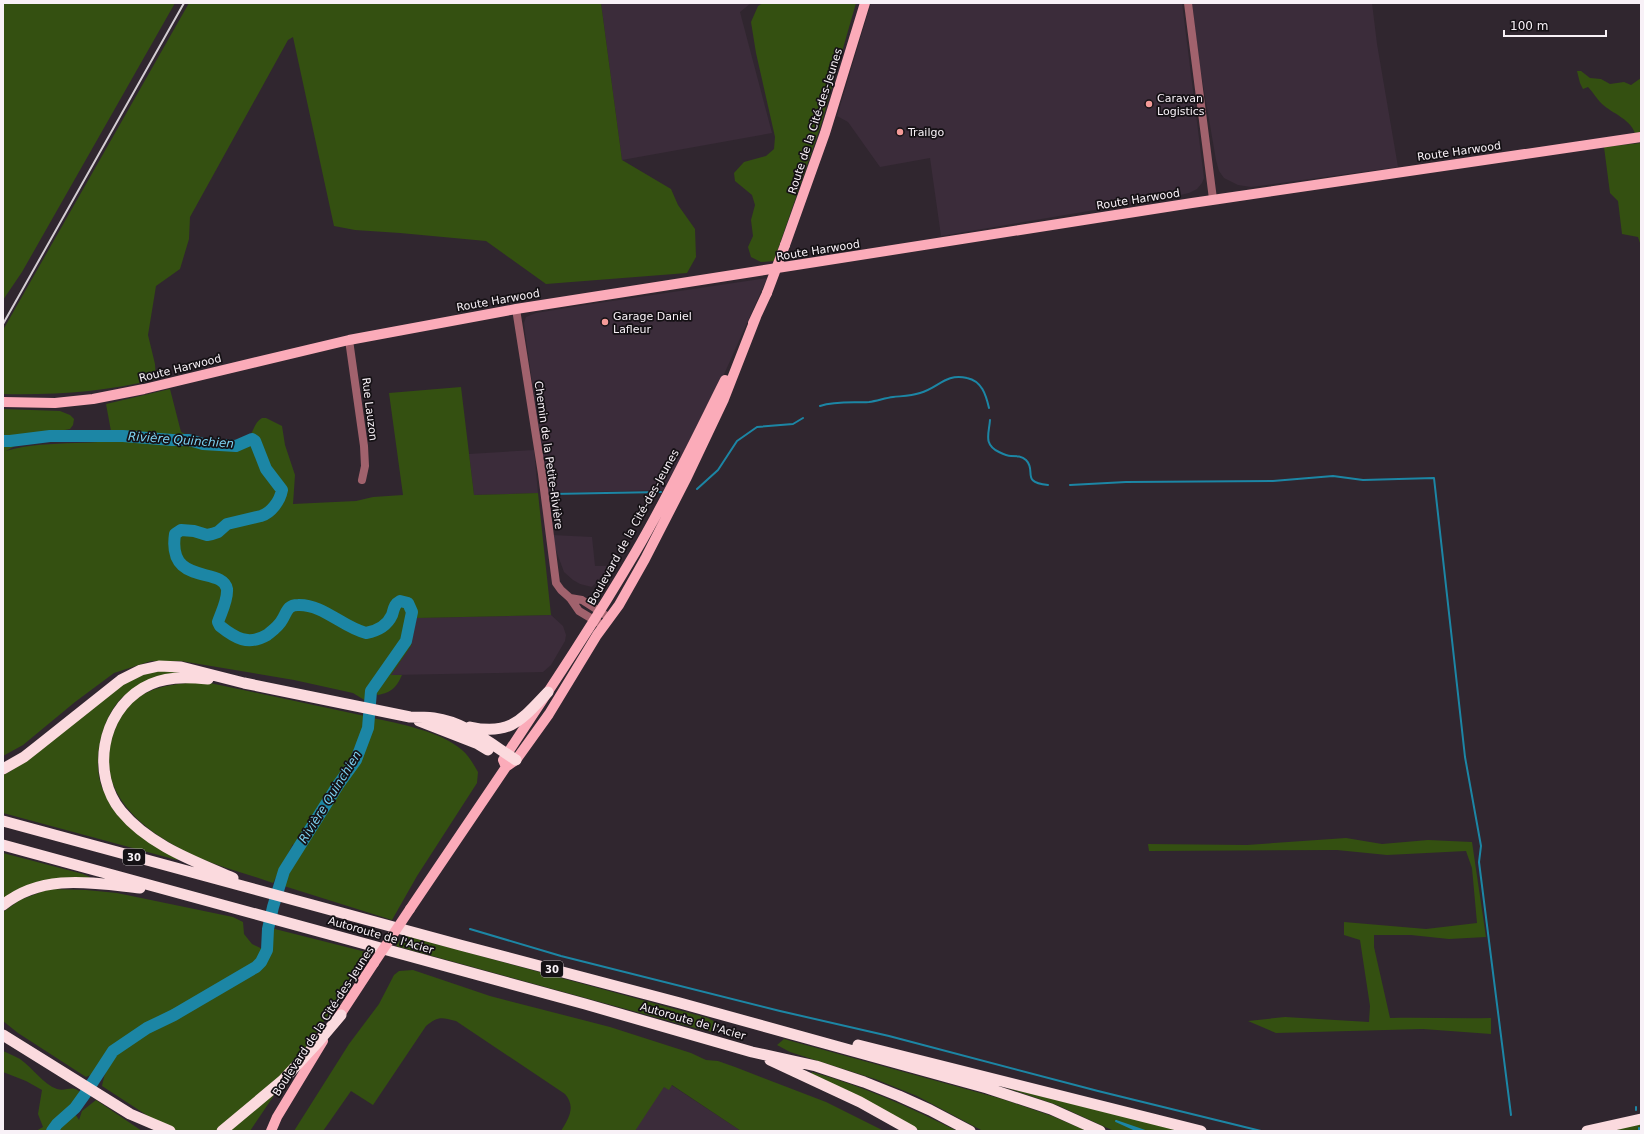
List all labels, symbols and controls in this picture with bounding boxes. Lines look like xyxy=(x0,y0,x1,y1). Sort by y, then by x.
scale bar xyxy=(1504,12,1606,38)
text: 100 m xyxy=(1510,19,1548,33)
street label: Route de la Cité-des-Jeunes xyxy=(786,46,845,196)
place label: Caravan Logistics xyxy=(1157,92,1205,118)
marker: Caravan Logistics xyxy=(1144,99,1154,109)
place label: Trailgo xyxy=(907,126,944,139)
marker: Trailgo xyxy=(895,127,905,137)
street label: Route Harwood xyxy=(1416,139,1502,164)
street label: Route Harwood xyxy=(1095,186,1181,213)
street label: Route Harwood xyxy=(775,237,861,264)
street label: Route Harwood xyxy=(455,287,541,314)
place label: Garage Daniel Lafleur xyxy=(613,310,692,336)
marker: Garage Daniel Lafleur xyxy=(600,317,610,327)
street label: Route Harwood xyxy=(138,352,223,385)
street label: Rue Lauzon xyxy=(359,377,380,441)
street label: Chemin de la Petite-Rivière xyxy=(532,380,565,530)
water label: Rivière Quinchien xyxy=(128,429,234,451)
street label: Boulevard de la Cité-des-Jeunes xyxy=(585,447,682,607)
water label: Rivière Quinchien xyxy=(296,748,364,846)
road number: 30 xyxy=(123,849,145,865)
street label: Autoroute de l'Acier xyxy=(327,914,436,957)
street label: Boulevard de la Cité-des-Jeunes xyxy=(270,944,377,1099)
road number: 30 xyxy=(541,961,563,977)
street label: Autoroute de l'Acier xyxy=(639,1000,748,1043)

